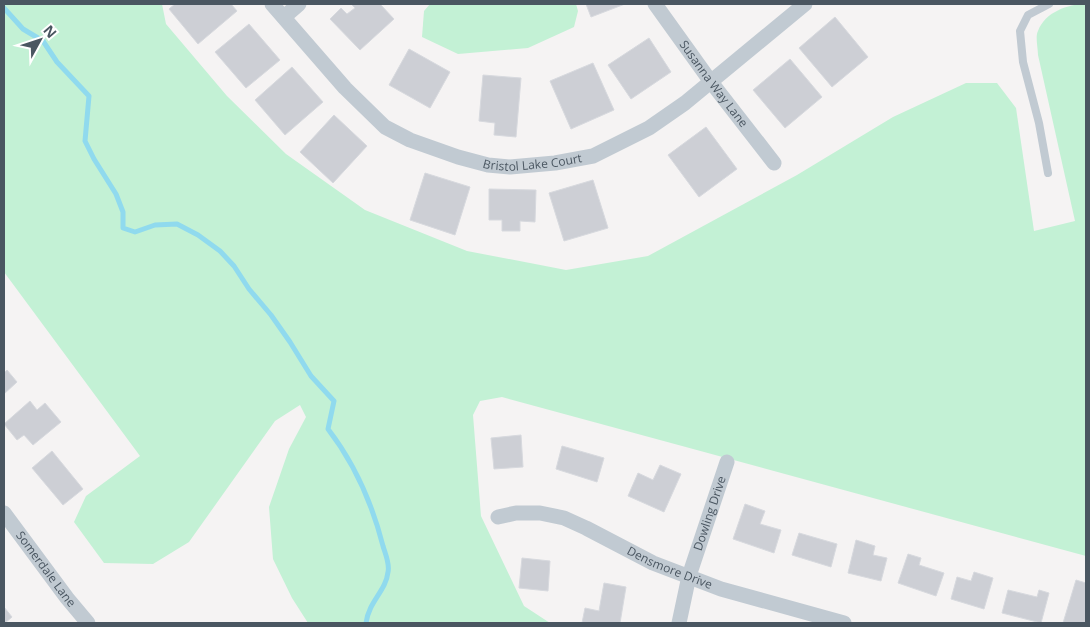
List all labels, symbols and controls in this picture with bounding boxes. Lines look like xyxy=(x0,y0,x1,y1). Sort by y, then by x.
north arrow xyxy=(15,15,65,65)
text: N xyxy=(39,21,61,42)
street label: Susanna Way Lane xyxy=(676,37,752,131)
street label: Bristol Lake Court xyxy=(481,149,583,175)
street label: Dowling Drive xyxy=(689,473,730,553)
street label: Somerdale Lane xyxy=(12,528,80,611)
street label: Densmore Drive xyxy=(624,542,715,593)

